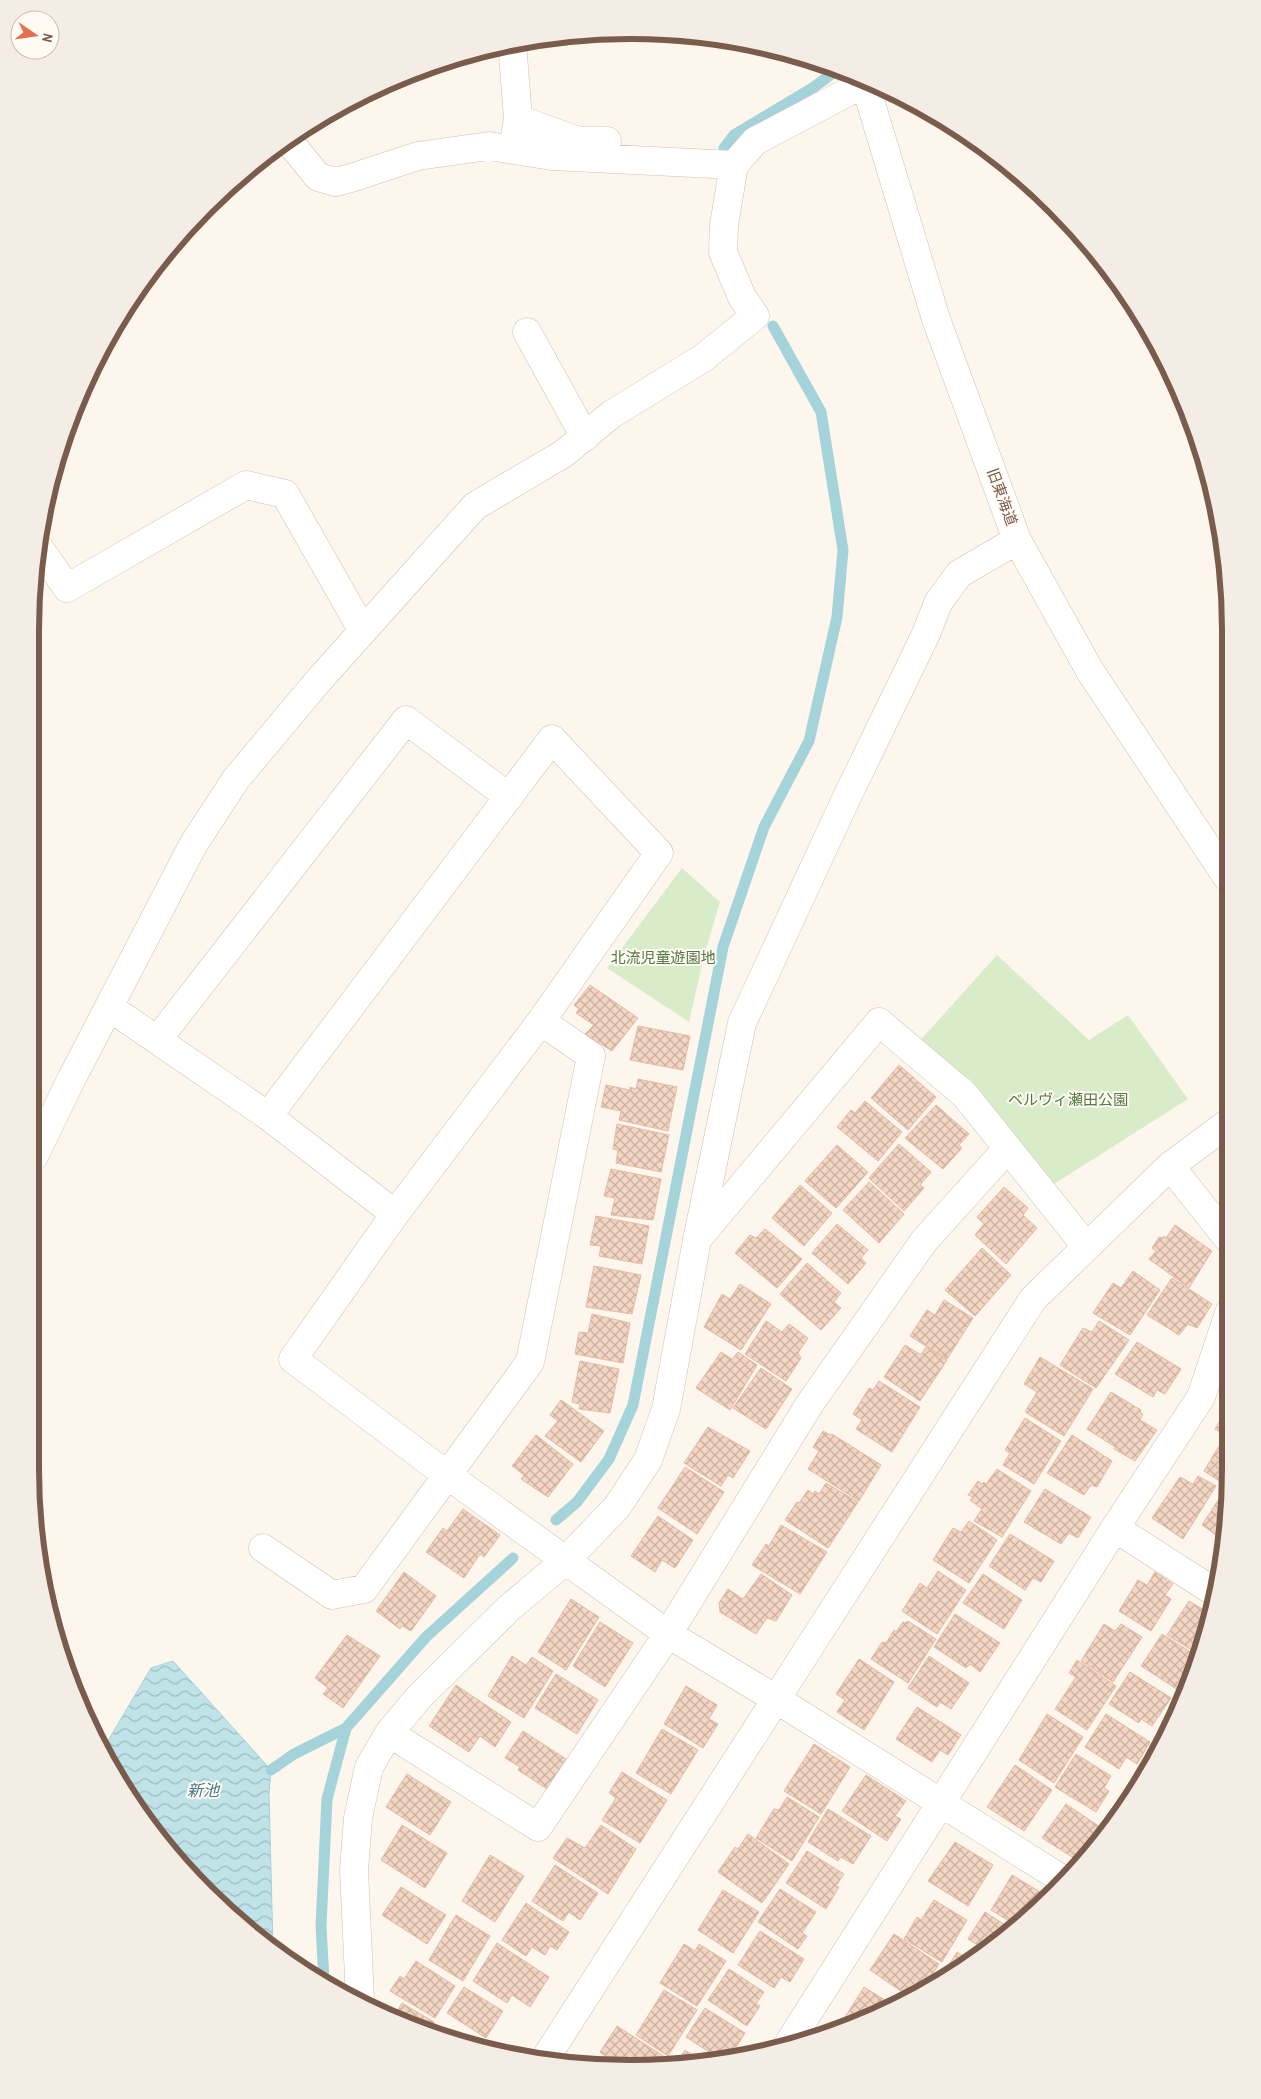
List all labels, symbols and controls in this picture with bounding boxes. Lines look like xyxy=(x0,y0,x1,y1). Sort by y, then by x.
north arrow xyxy=(10,10,60,60)
text: N xyxy=(38,32,57,44)
street label: 旧東海道 xyxy=(982,465,1023,529)
park label: 北流児童遊園地 xyxy=(610,947,716,968)
park label: ベルヴィ瀬田公園 xyxy=(1008,1089,1128,1110)
water label: 新池 xyxy=(187,1779,221,1801)

